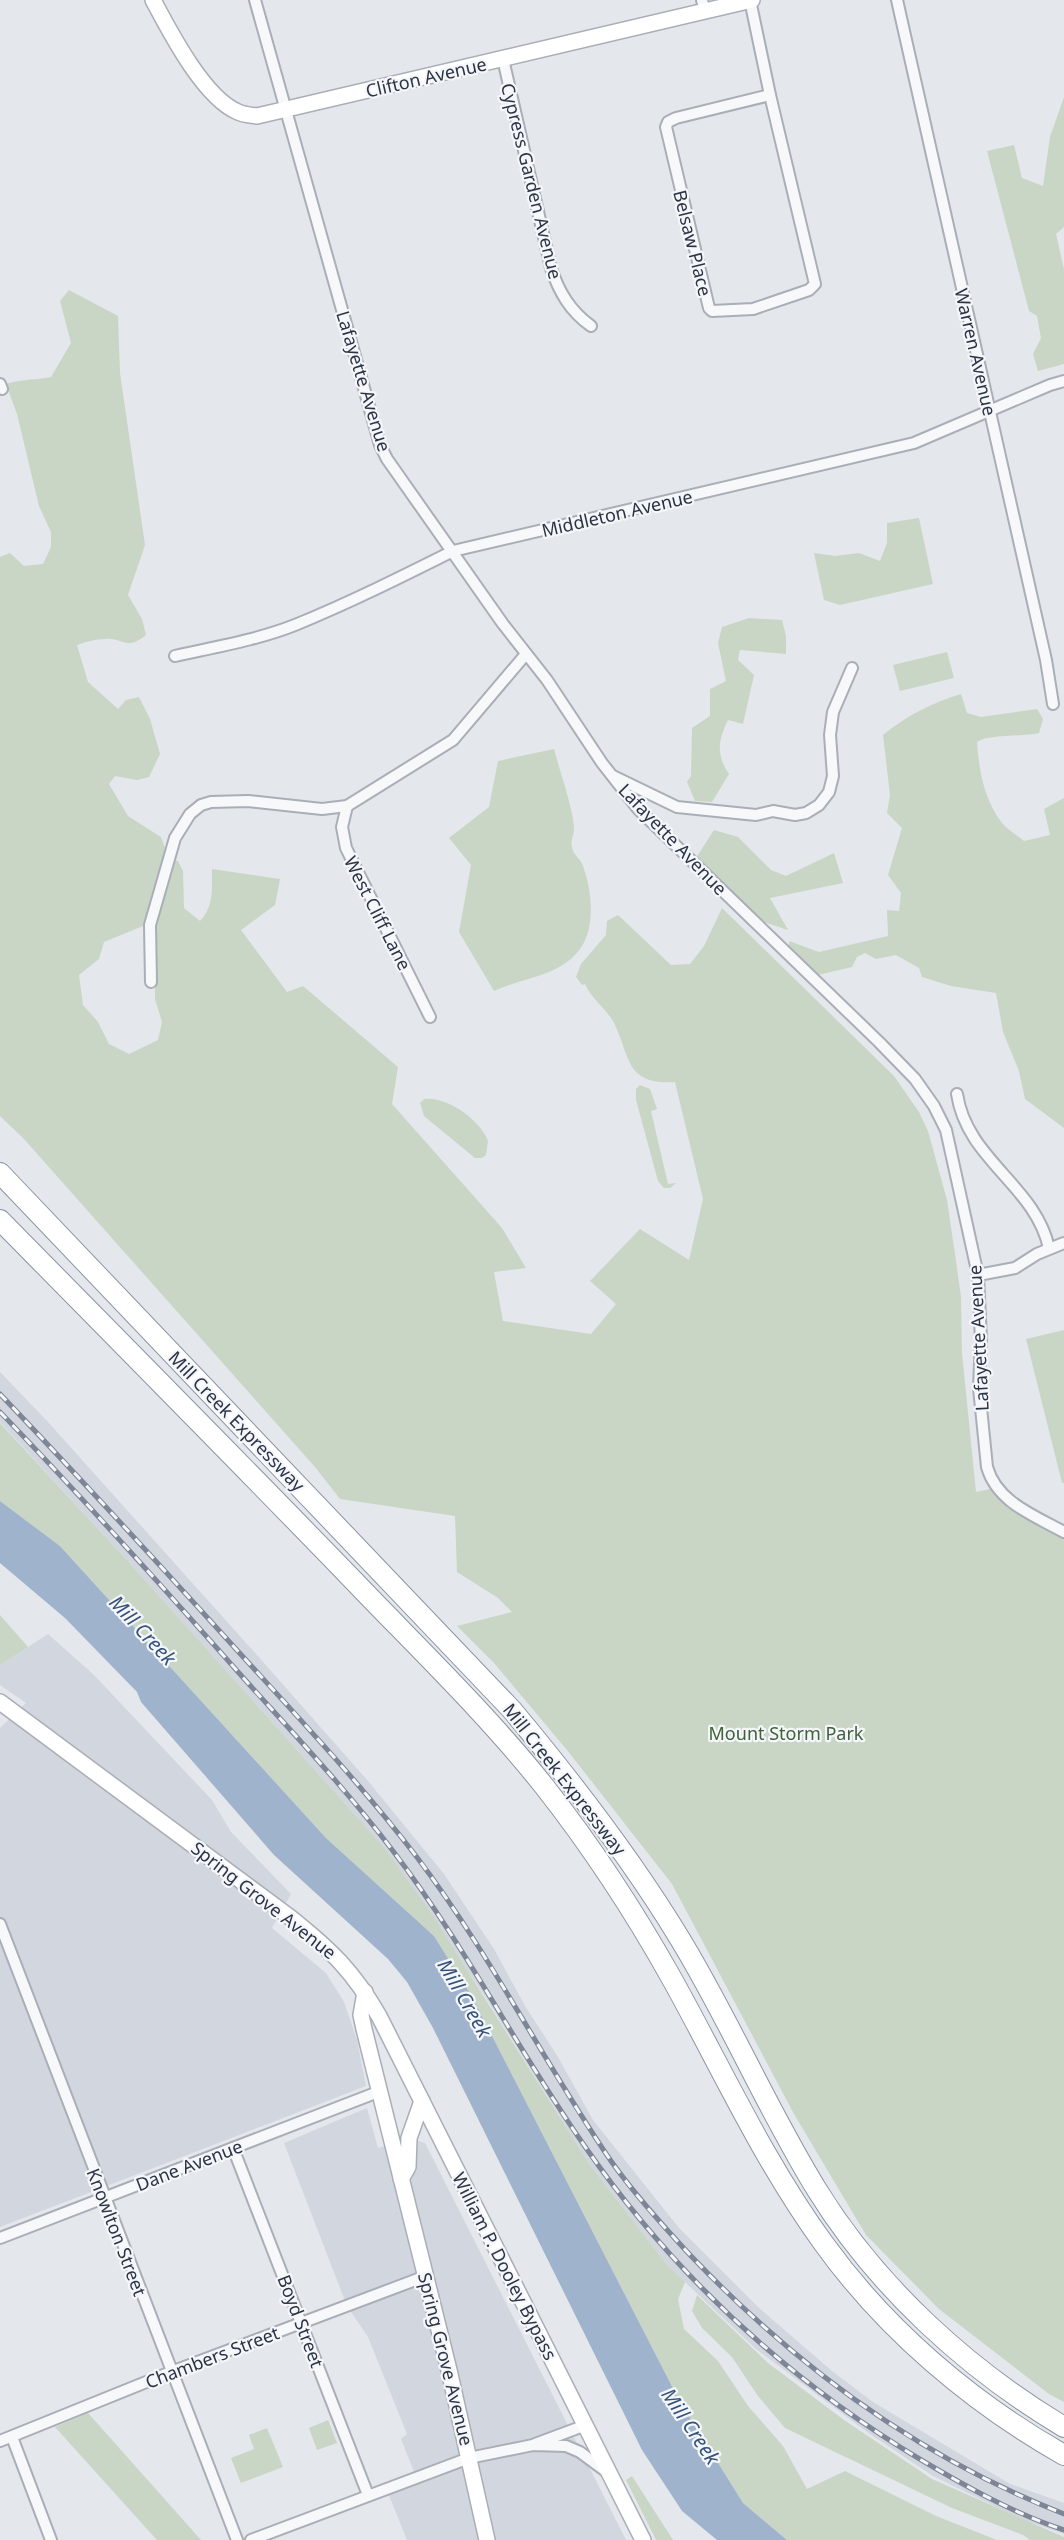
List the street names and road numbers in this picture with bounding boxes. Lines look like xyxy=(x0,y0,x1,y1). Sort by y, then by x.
street label: Clifton Avenue xyxy=(363,51,489,103)
street label: Cypress Garden Avenue xyxy=(496,80,568,282)
street label: Belsaw Place xyxy=(668,187,718,299)
street label: Warren Avenue xyxy=(950,286,1002,418)
street label: Lafayette Avenue xyxy=(331,308,397,454)
street label: Middleton Avenue xyxy=(539,484,695,542)
street label: Lafayette Avenue xyxy=(614,778,732,900)
street label: West Cliff Lane xyxy=(339,852,417,974)
street label: Lafayette Avenue xyxy=(962,1264,994,1412)
street label: Mill Creek Expressway xyxy=(164,1346,311,1497)
street label: Mill Creek Expressway xyxy=(498,1698,632,1861)
street label: Spring Grove Avenue xyxy=(187,1836,341,1964)
street label: Dane Avenue xyxy=(132,2134,246,2196)
street label: Knowlton Street xyxy=(82,2165,153,2300)
street label: William P. Dooley Bypass xyxy=(447,2168,563,2364)
street label: Spring Grove Avenue xyxy=(413,2270,479,2448)
street label: Boyd Street xyxy=(272,2271,330,2371)
street label: Chambers Street xyxy=(142,2320,283,2394)

